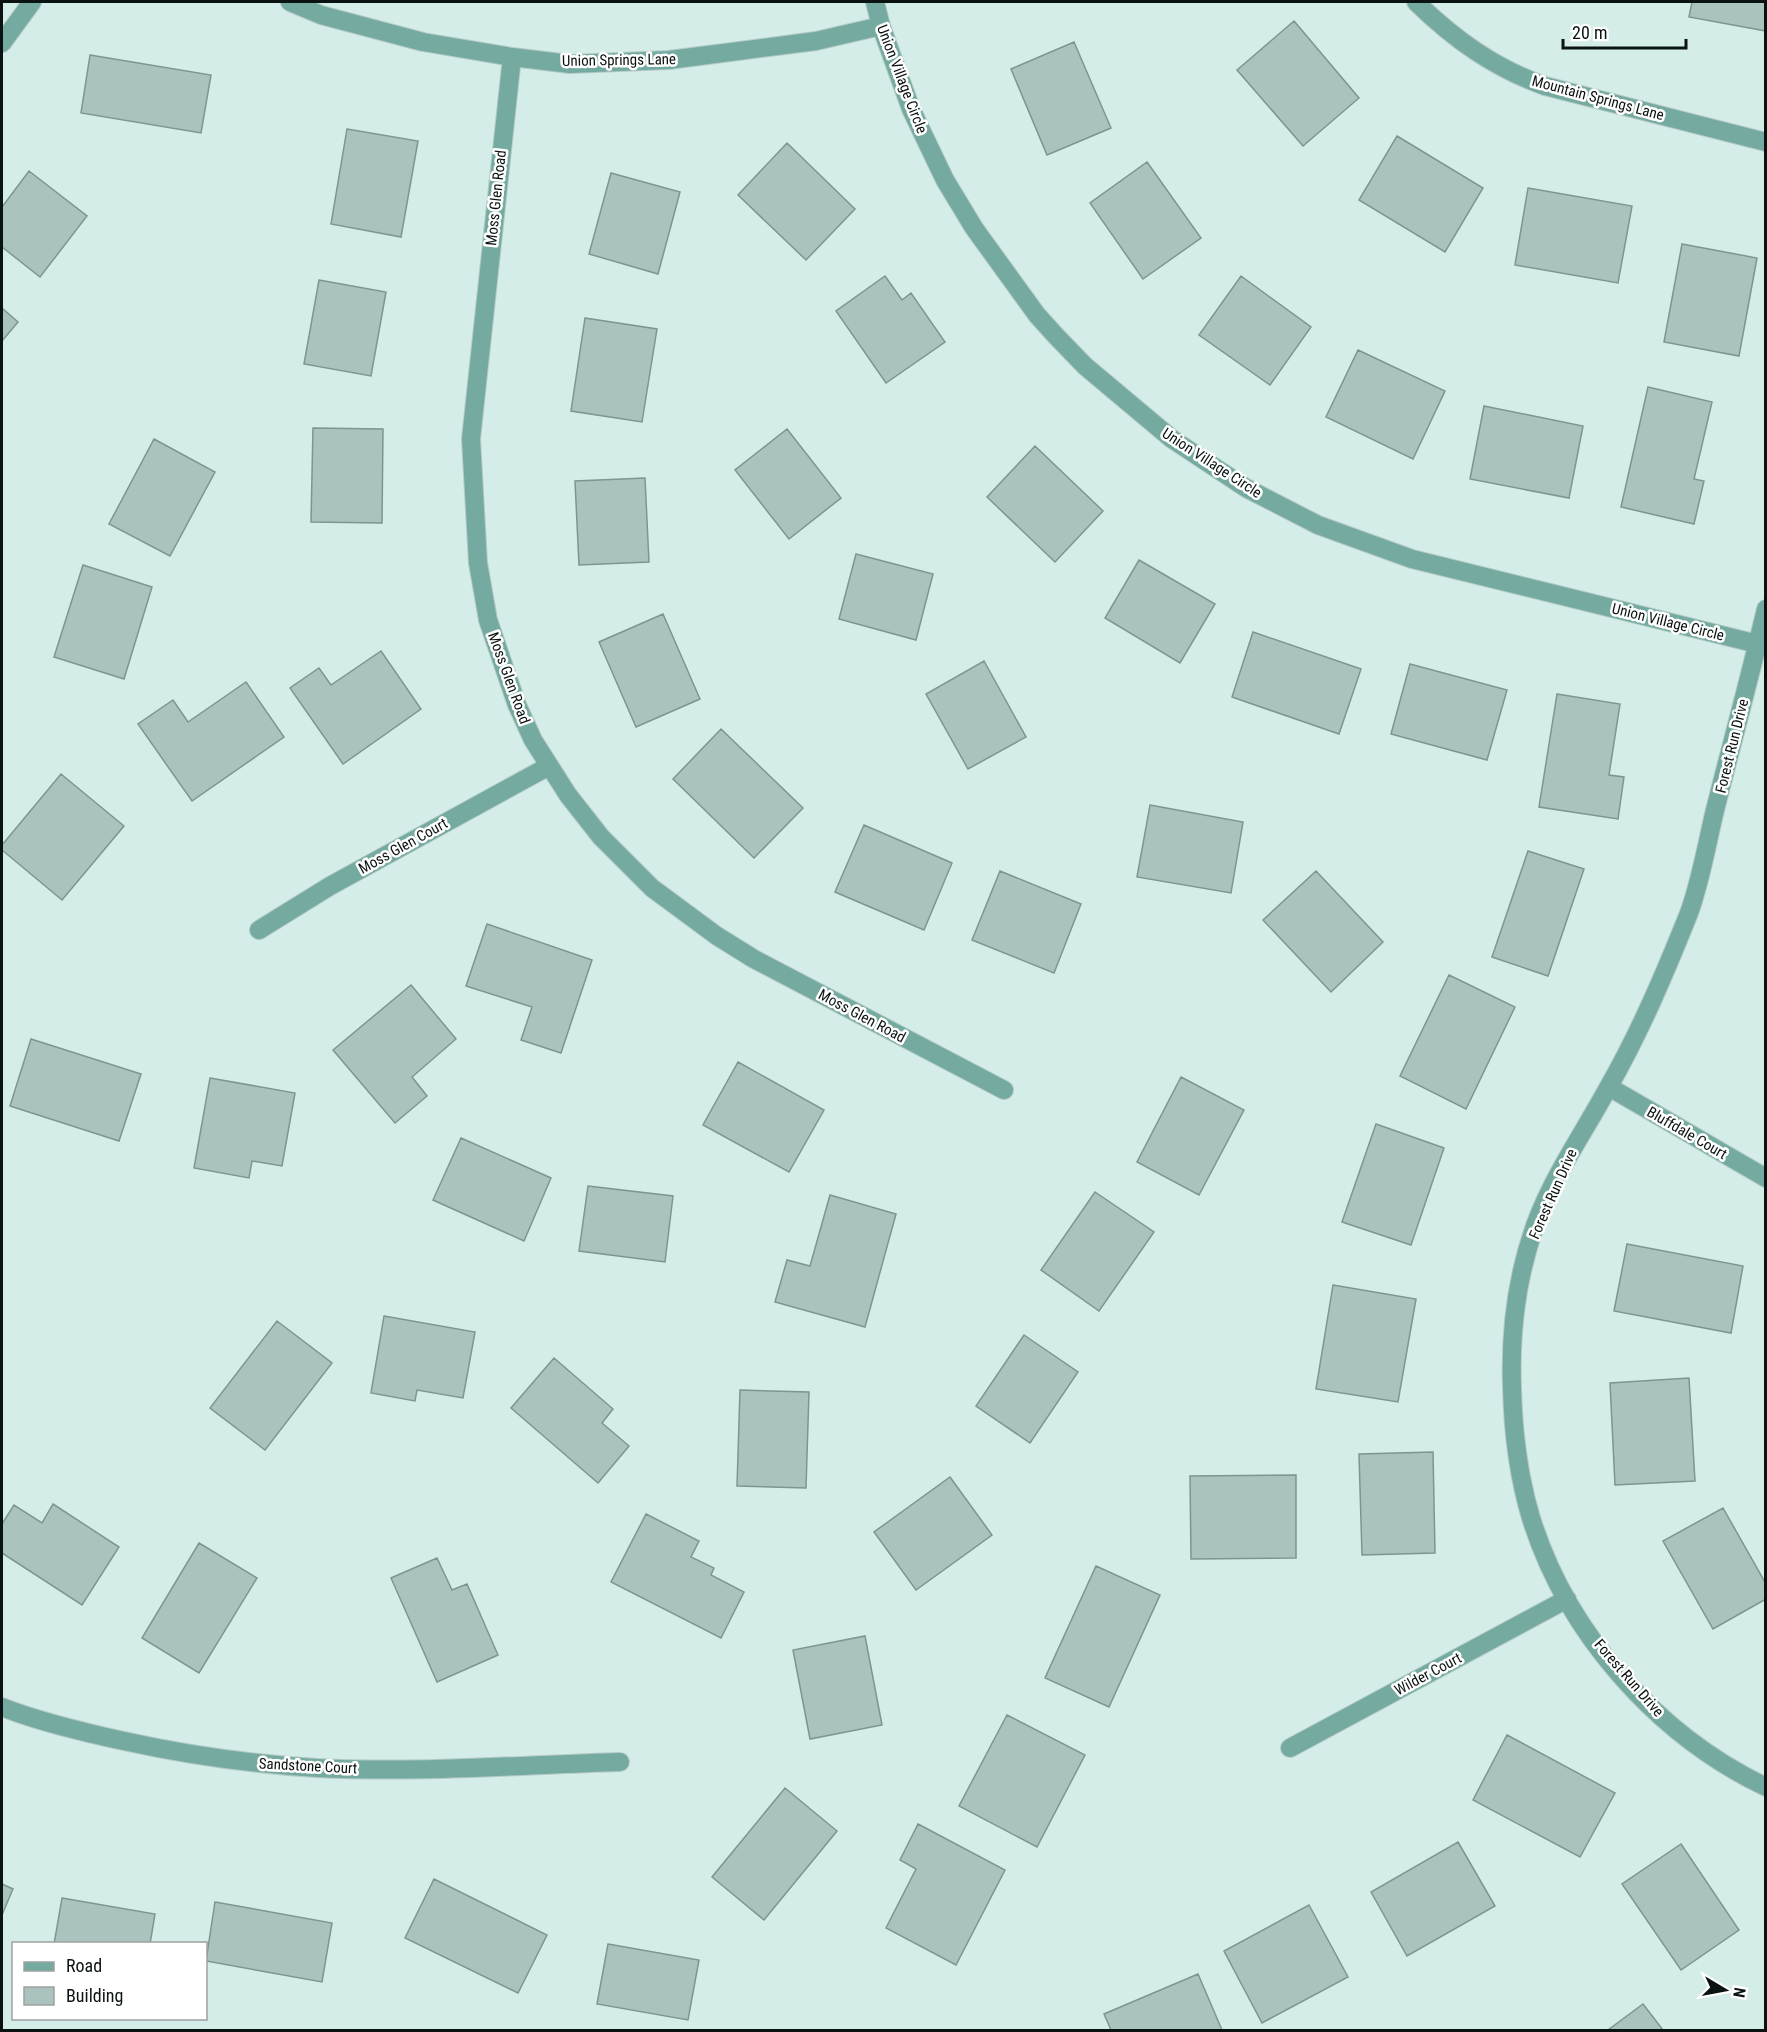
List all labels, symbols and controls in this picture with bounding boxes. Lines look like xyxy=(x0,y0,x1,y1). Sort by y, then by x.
scale bar xyxy=(1563,12,1686,50)
street label: Union Village Circle xyxy=(873,22,931,136)
text: 20 m xyxy=(1572,22,1607,43)
street label: Union Springs Lane xyxy=(562,50,676,70)
street label: Mountain Springs Lane xyxy=(1530,72,1666,124)
street label: Moss Glen Road xyxy=(482,149,510,247)
street label: Union Village Circle xyxy=(1159,424,1265,502)
street label: Union Village Circle xyxy=(1610,599,1726,645)
street label: Moss Glen Road xyxy=(484,630,534,726)
street label: Forest Run Drive xyxy=(1712,697,1752,795)
street label: Moss Glen Court xyxy=(355,814,451,878)
street label: Moss Glen Road xyxy=(815,985,909,1047)
street label: Bluffdale Court xyxy=(1644,1103,1730,1163)
street label: Forest Run Drive xyxy=(1525,1146,1581,1242)
street label: Forest Run Drive xyxy=(1591,1636,1667,1720)
street label: Wilder Court xyxy=(1391,1649,1465,1699)
street label: Sandstone Court xyxy=(258,1754,358,1778)
legend xyxy=(12,1942,207,2020)
text: Road xyxy=(66,1955,102,1976)
north arrow xyxy=(1695,1960,1755,2020)
text: Building xyxy=(66,1985,123,2006)
text: N xyxy=(1729,1986,1749,1999)

